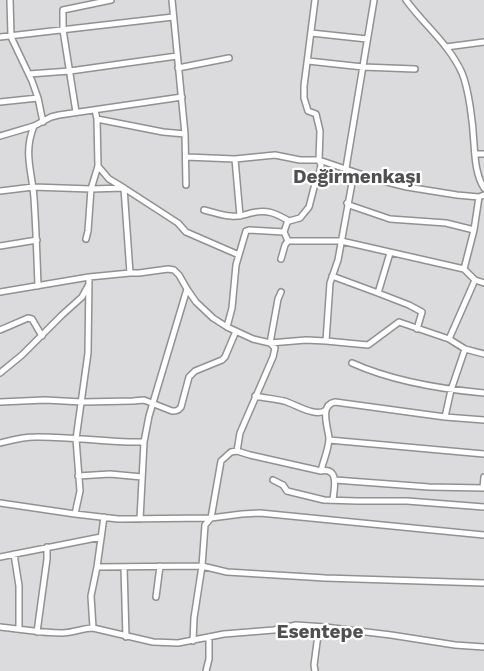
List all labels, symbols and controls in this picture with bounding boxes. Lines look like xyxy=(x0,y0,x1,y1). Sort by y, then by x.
district label: Değirmenkaşı xyxy=(293,166,421,188)
district label: Esentepe xyxy=(276,621,364,643)

